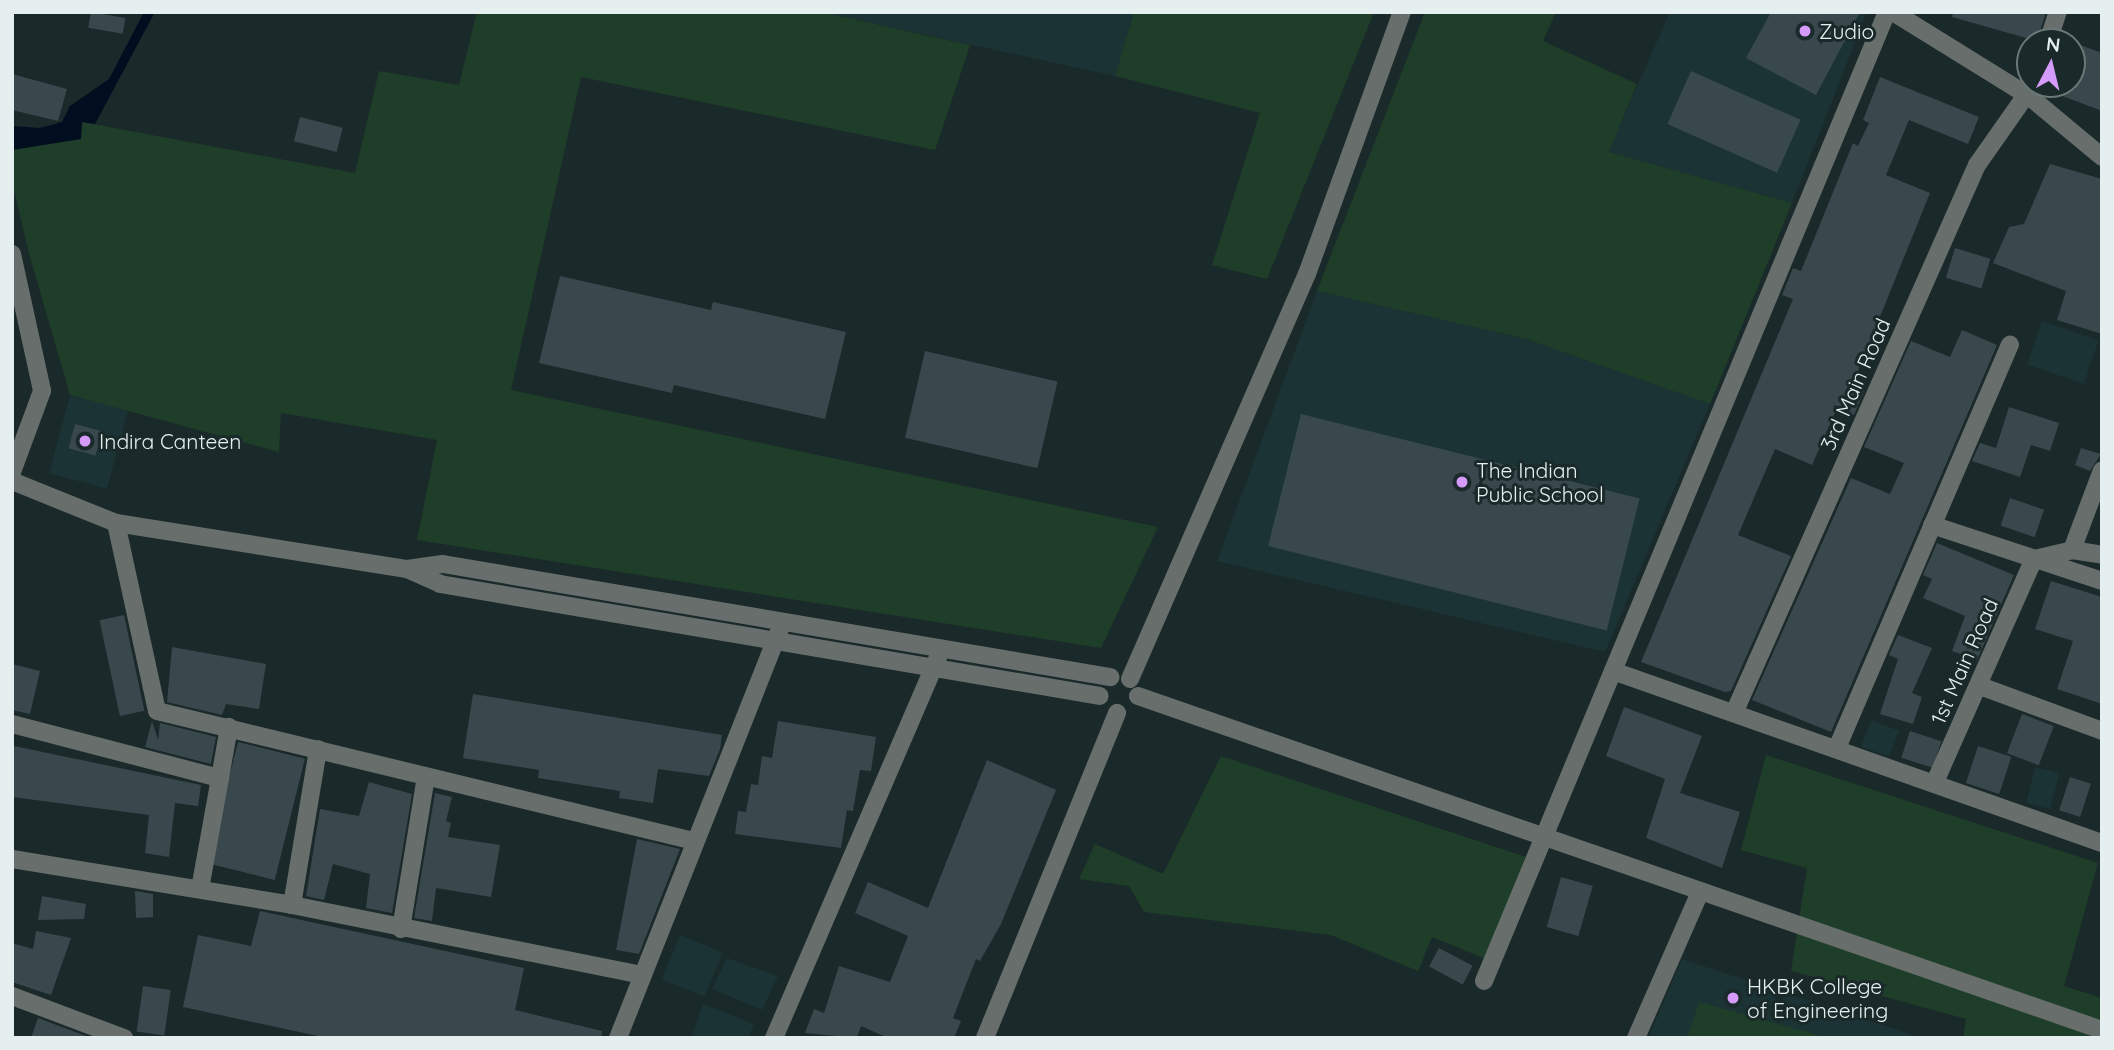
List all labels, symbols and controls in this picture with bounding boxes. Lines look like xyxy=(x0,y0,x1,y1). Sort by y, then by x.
place label: Zudio xyxy=(1819,18,1874,44)
marker: Zudio xyxy=(1797,23,1813,39)
north arrow xyxy=(2016,28,2086,98)
text: N xyxy=(2045,31,2062,57)
street label: 3rd Main Road xyxy=(1815,314,1895,454)
place label: Indira Canteen xyxy=(99,428,241,454)
marker: Indira Canteen xyxy=(77,433,93,449)
place label: The Indian Public School xyxy=(1476,457,1604,507)
marker: The Indian Public School xyxy=(1454,474,1470,490)
street label: 1st Main Road xyxy=(1925,594,2003,728)
place label: HKBK College of Engineering xyxy=(1747,973,1888,1023)
marker: HKBK College of Engineering xyxy=(1725,990,1741,1006)

